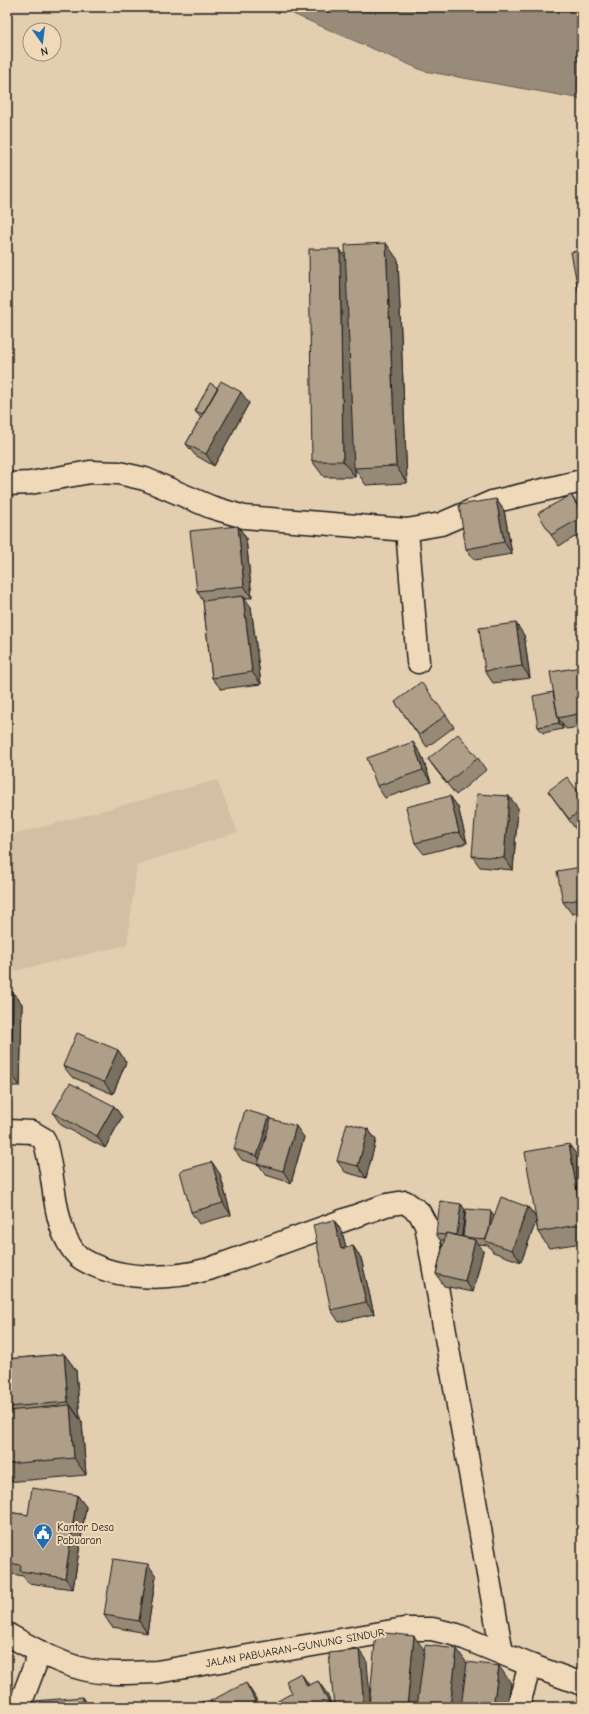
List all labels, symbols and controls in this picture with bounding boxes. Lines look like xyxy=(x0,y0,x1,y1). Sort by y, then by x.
north arrow xyxy=(22,22,62,62)
text: N xyxy=(39,44,49,58)
place label: Kantor Desa Pabuaran xyxy=(57,1521,114,1547)
public building icon: Kantor Desa Pabuaran xyxy=(32,1522,54,1550)
street label: JALAN PABUARAN–GUNUNG SINDUR xyxy=(204,1626,386,1670)

